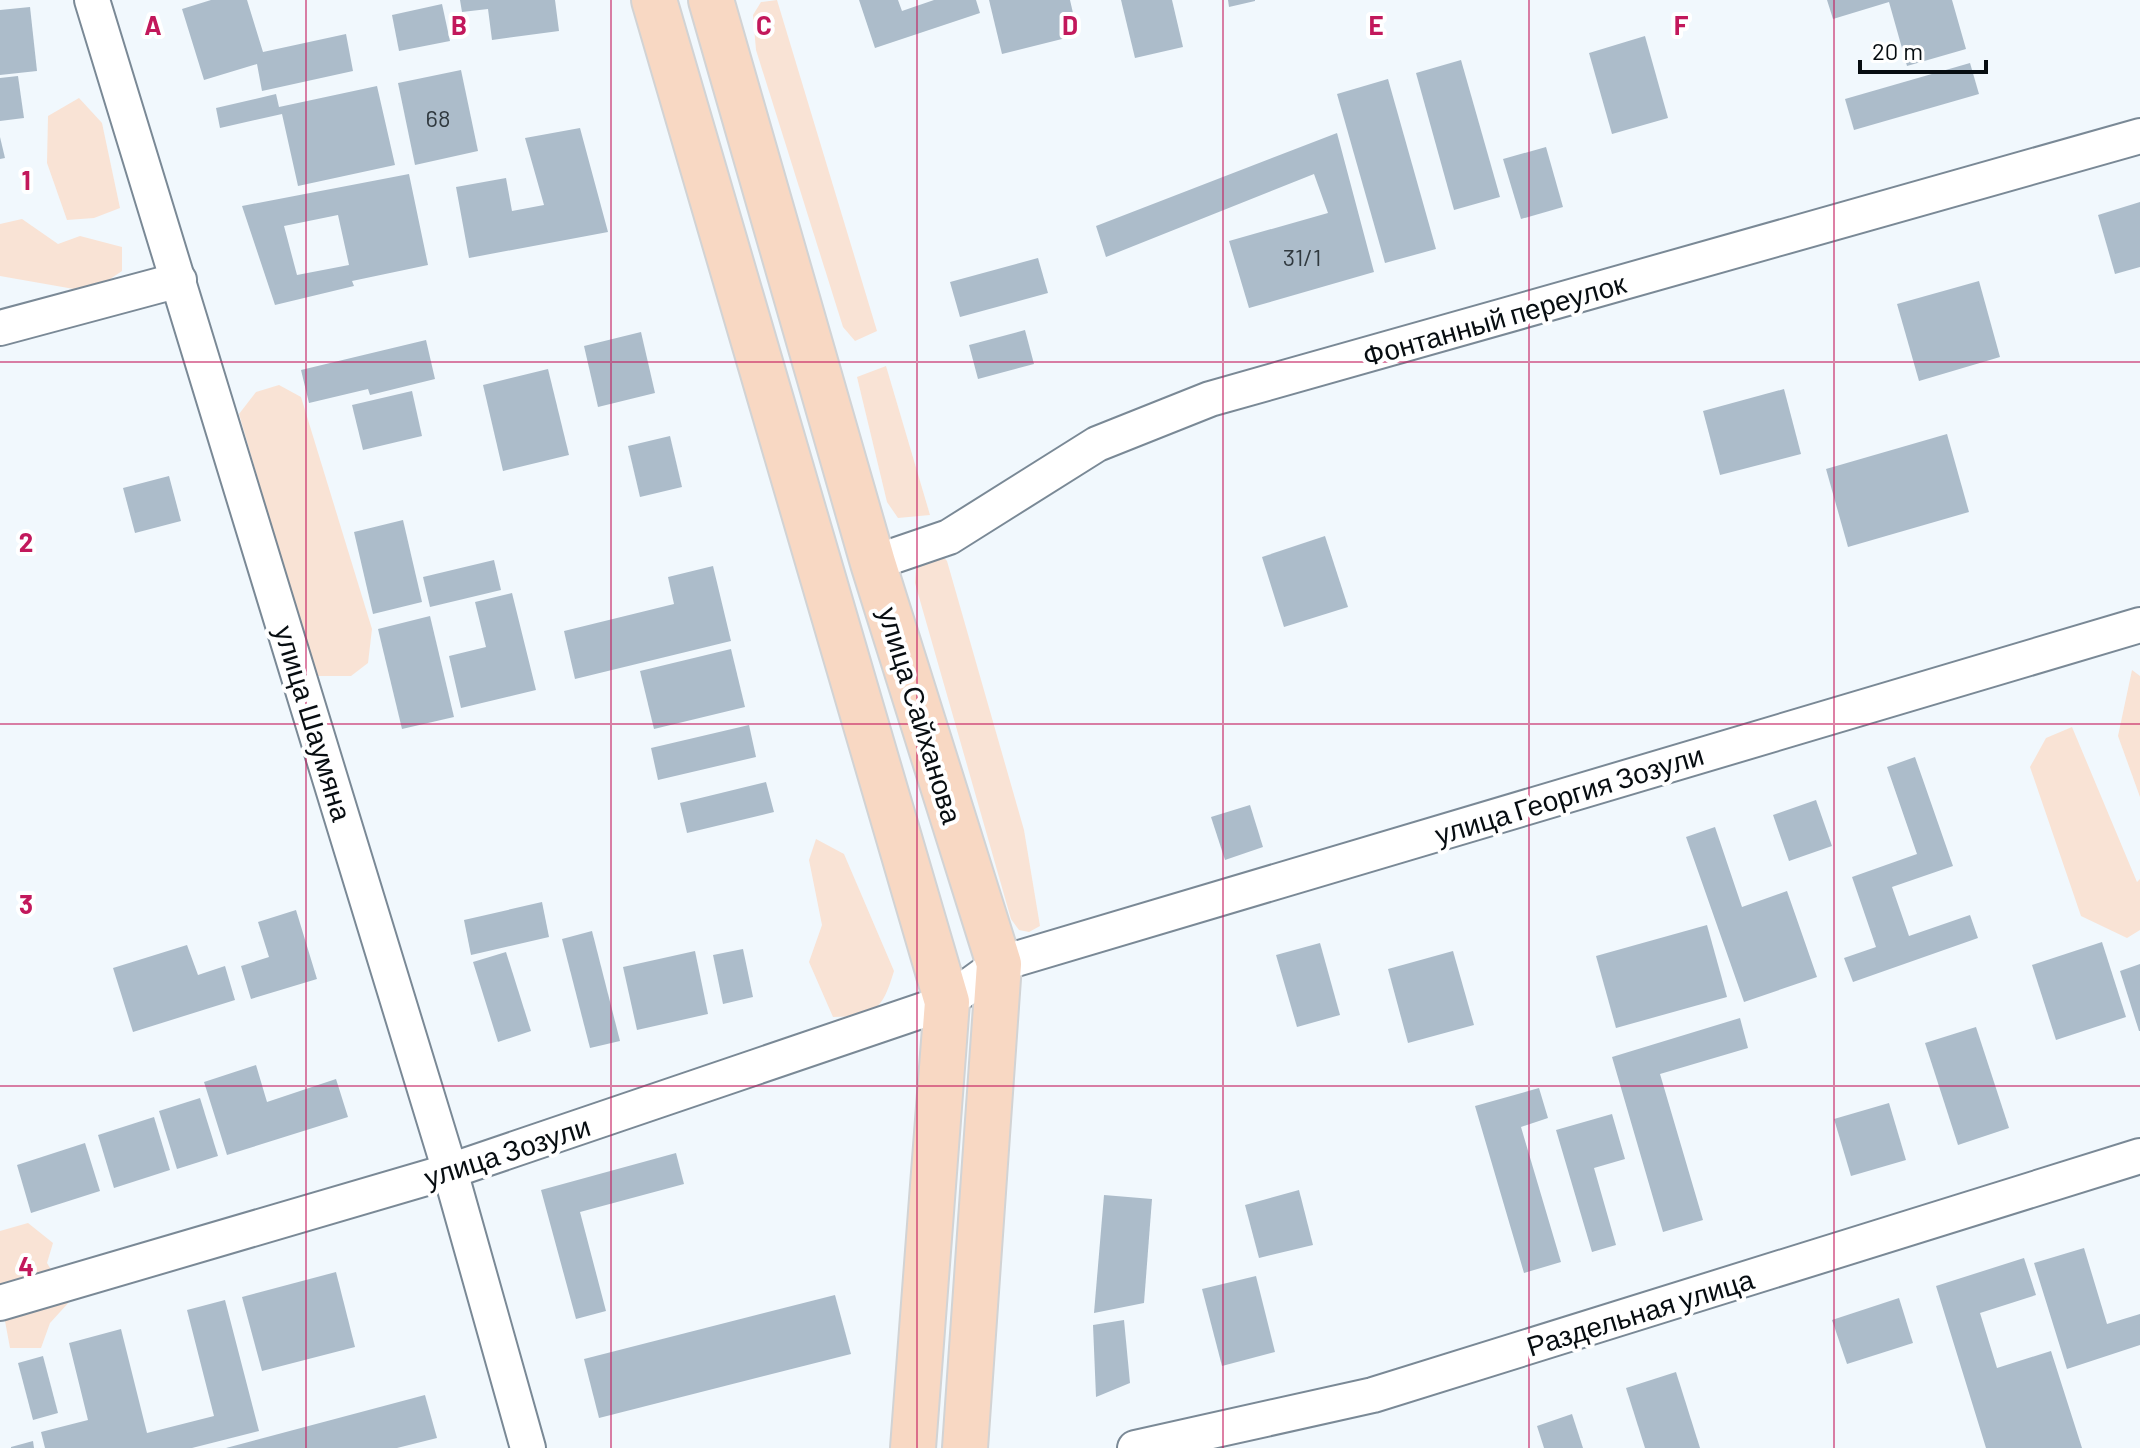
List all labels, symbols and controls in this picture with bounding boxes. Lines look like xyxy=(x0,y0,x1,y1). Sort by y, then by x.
text: A xyxy=(144,9,162,40)
text: B xyxy=(451,9,467,40)
text: C xyxy=(756,9,772,40)
text: D xyxy=(1062,9,1078,40)
text: E xyxy=(1368,9,1384,40)
text: F xyxy=(1674,9,1689,40)
scale bar xyxy=(1860,24,1986,74)
text: 20 m xyxy=(1872,36,1923,65)
house number: 68 xyxy=(426,103,450,132)
text: 1 xyxy=(21,164,31,195)
house number: 31/1 xyxy=(1283,242,1321,271)
street label: Фонтанный переулок xyxy=(1359,265,1630,373)
text: 2 xyxy=(19,526,33,557)
street label: улица Сайханова xyxy=(872,603,970,828)
street label: улица Шаумяна xyxy=(268,621,360,825)
street label: улица Георгия Зозули xyxy=(1430,737,1708,851)
text: 3 xyxy=(19,888,33,919)
street label: улица Зозули xyxy=(420,1108,594,1194)
text: 4 xyxy=(18,1250,34,1281)
street label: Раздельная улица xyxy=(1522,1261,1758,1363)

